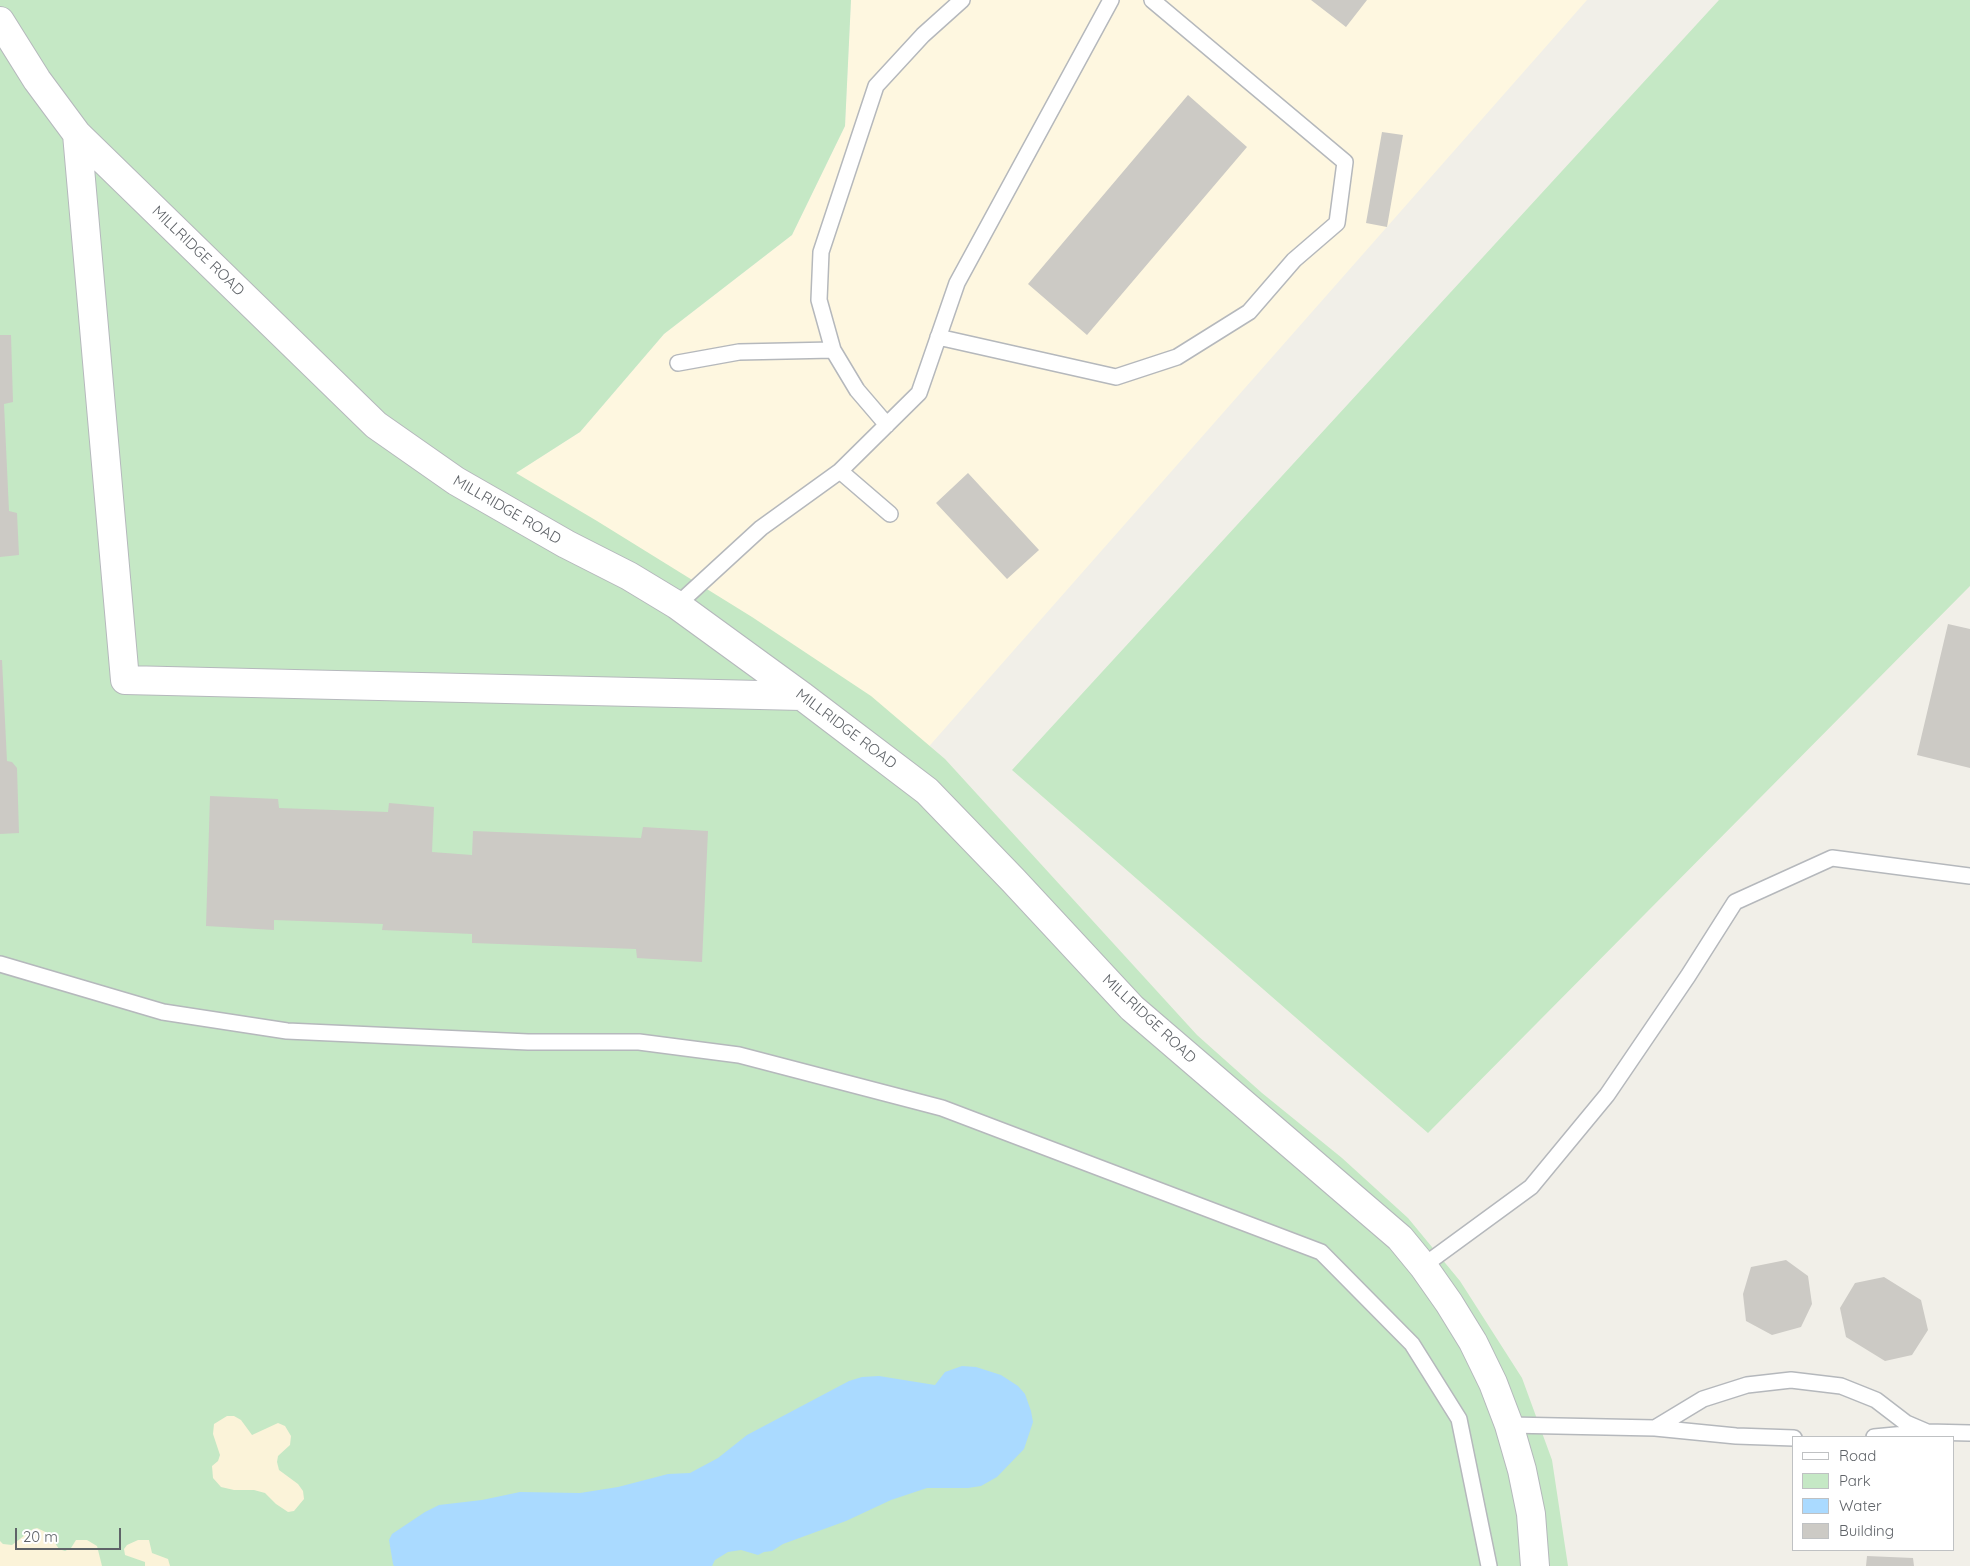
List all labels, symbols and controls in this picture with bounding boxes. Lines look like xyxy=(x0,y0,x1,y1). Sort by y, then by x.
street label: MILLRIDGE ROAD xyxy=(148,202,248,300)
street label: MILLRIDGE ROAD xyxy=(450,472,564,548)
street label: MILLRIDGE ROAD xyxy=(792,685,900,773)
street label: MILLRIDGE ROAD xyxy=(1098,971,1200,1067)
legend xyxy=(1792,1436,1955,1551)
text: Road xyxy=(1839,1446,1876,1465)
text: Park xyxy=(1839,1471,1871,1490)
text: Water xyxy=(1839,1496,1882,1515)
scale bar xyxy=(18,1518,124,1550)
text: Building xyxy=(1839,1521,1894,1540)
text: 20 m xyxy=(23,1527,58,1546)

